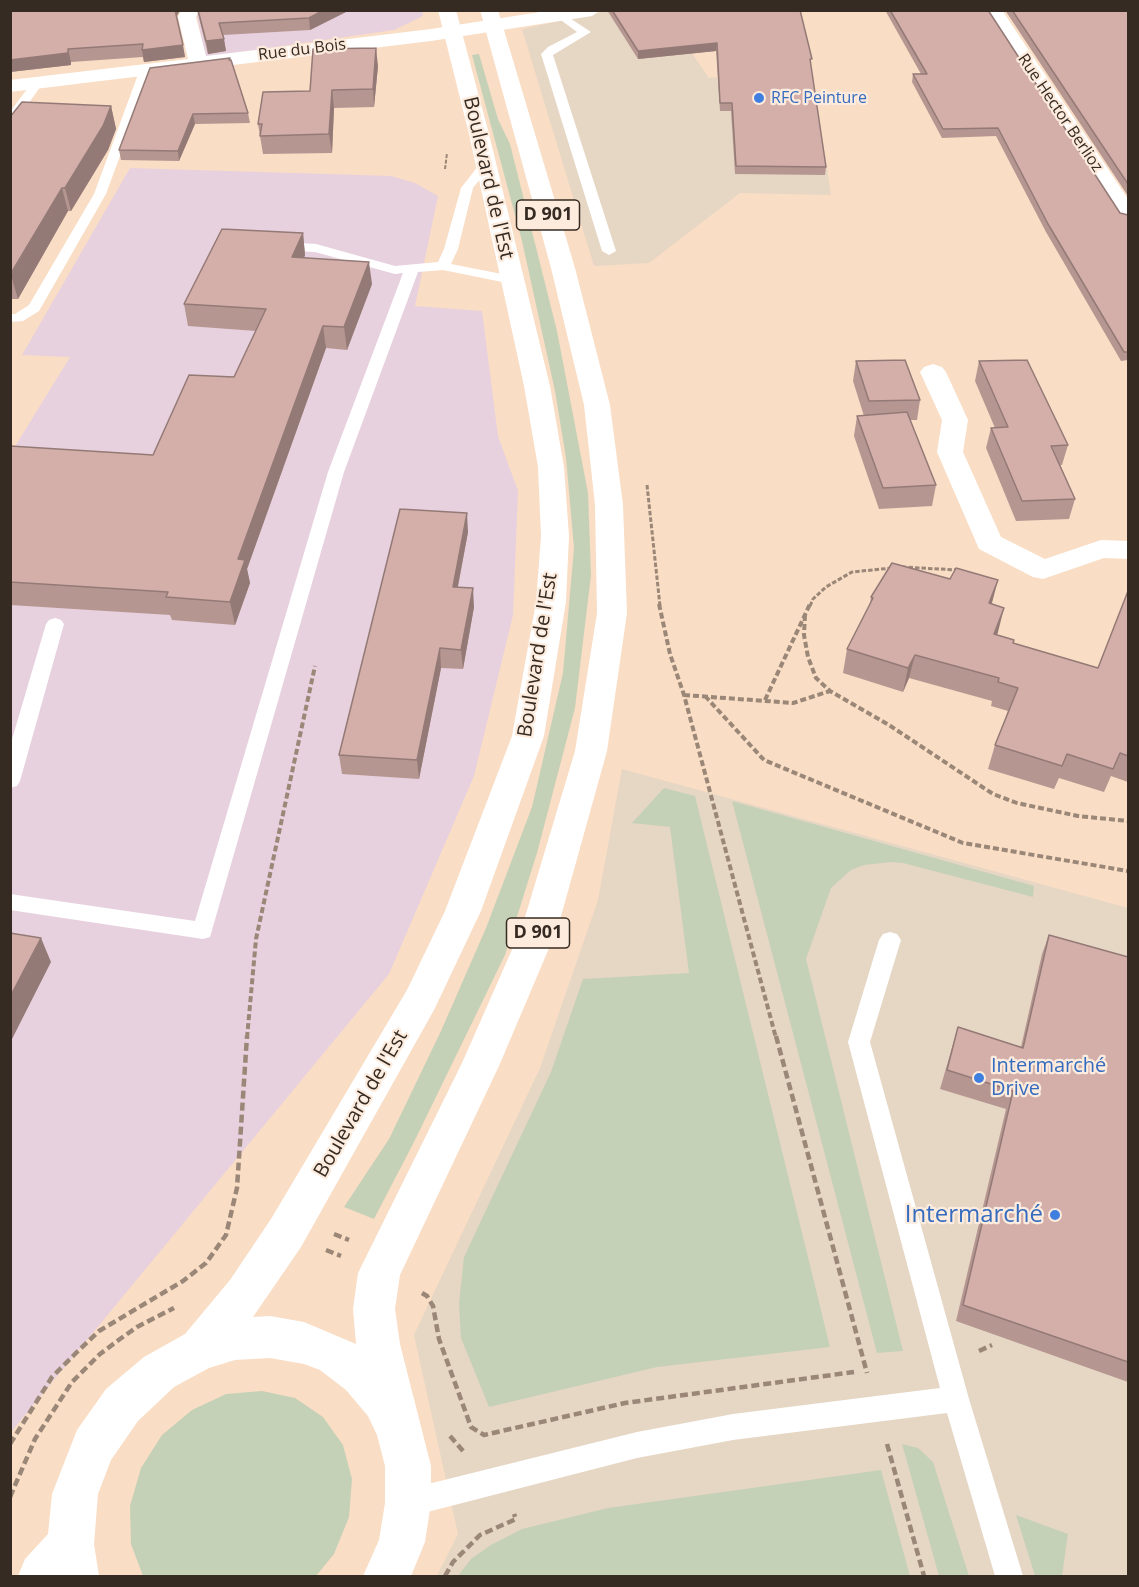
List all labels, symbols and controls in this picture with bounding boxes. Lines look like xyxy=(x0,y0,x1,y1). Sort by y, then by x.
street label: Rue du Bois xyxy=(257,35,347,65)
street label: Rue Hector Berlioz xyxy=(1013,50,1107,176)
place label: RFC Peinture xyxy=(771,88,867,108)
marker: RFC Peinture xyxy=(752,91,766,105)
street label: Boulevard de l'Est xyxy=(458,94,518,262)
road number: D 901 xyxy=(516,200,580,230)
street label: Boulevard de l'Est xyxy=(513,571,563,739)
road number: D 901 xyxy=(506,918,570,948)
street label: Boulevard de l'Est xyxy=(309,1026,413,1182)
place label: Intermarché Drive xyxy=(991,1054,1106,1101)
marker: Intermarché Drive xyxy=(972,1071,986,1085)
place label: Intermarché xyxy=(905,1201,1043,1229)
marker: Intermarché xyxy=(1048,1208,1062,1222)

